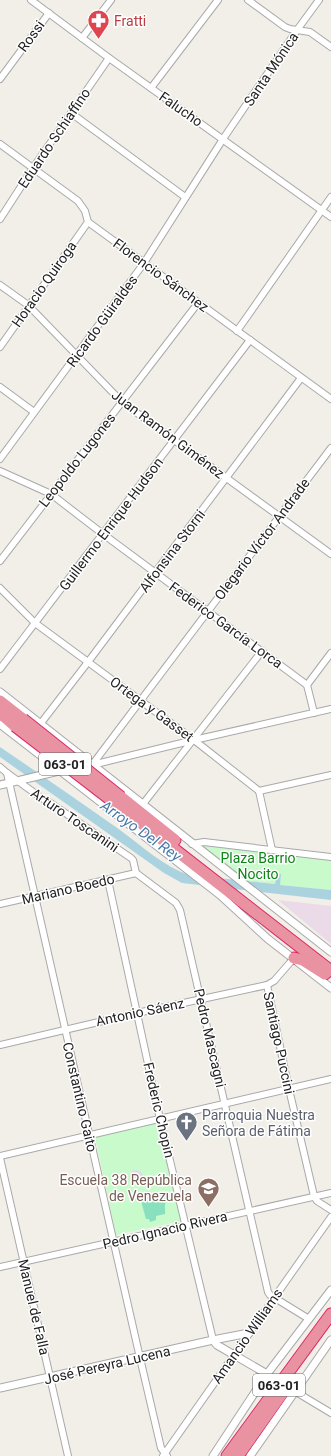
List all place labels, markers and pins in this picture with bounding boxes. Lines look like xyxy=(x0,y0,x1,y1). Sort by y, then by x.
pharmacy icon: Fratti xyxy=(86,8,112,41)
place label: Fratti xyxy=(114,13,146,29)
place label: Parroquia Nuestra Señora de Fátima xyxy=(202,1107,315,1139)
church icon: Parroquia Nuestra Señora de Fátima xyxy=(173,1110,199,1143)
place label: Escuela 38 República de Venezuela xyxy=(59,1172,192,1204)
school or university icon: Escuela 38 República de Venezuela xyxy=(195,1175,221,1208)

